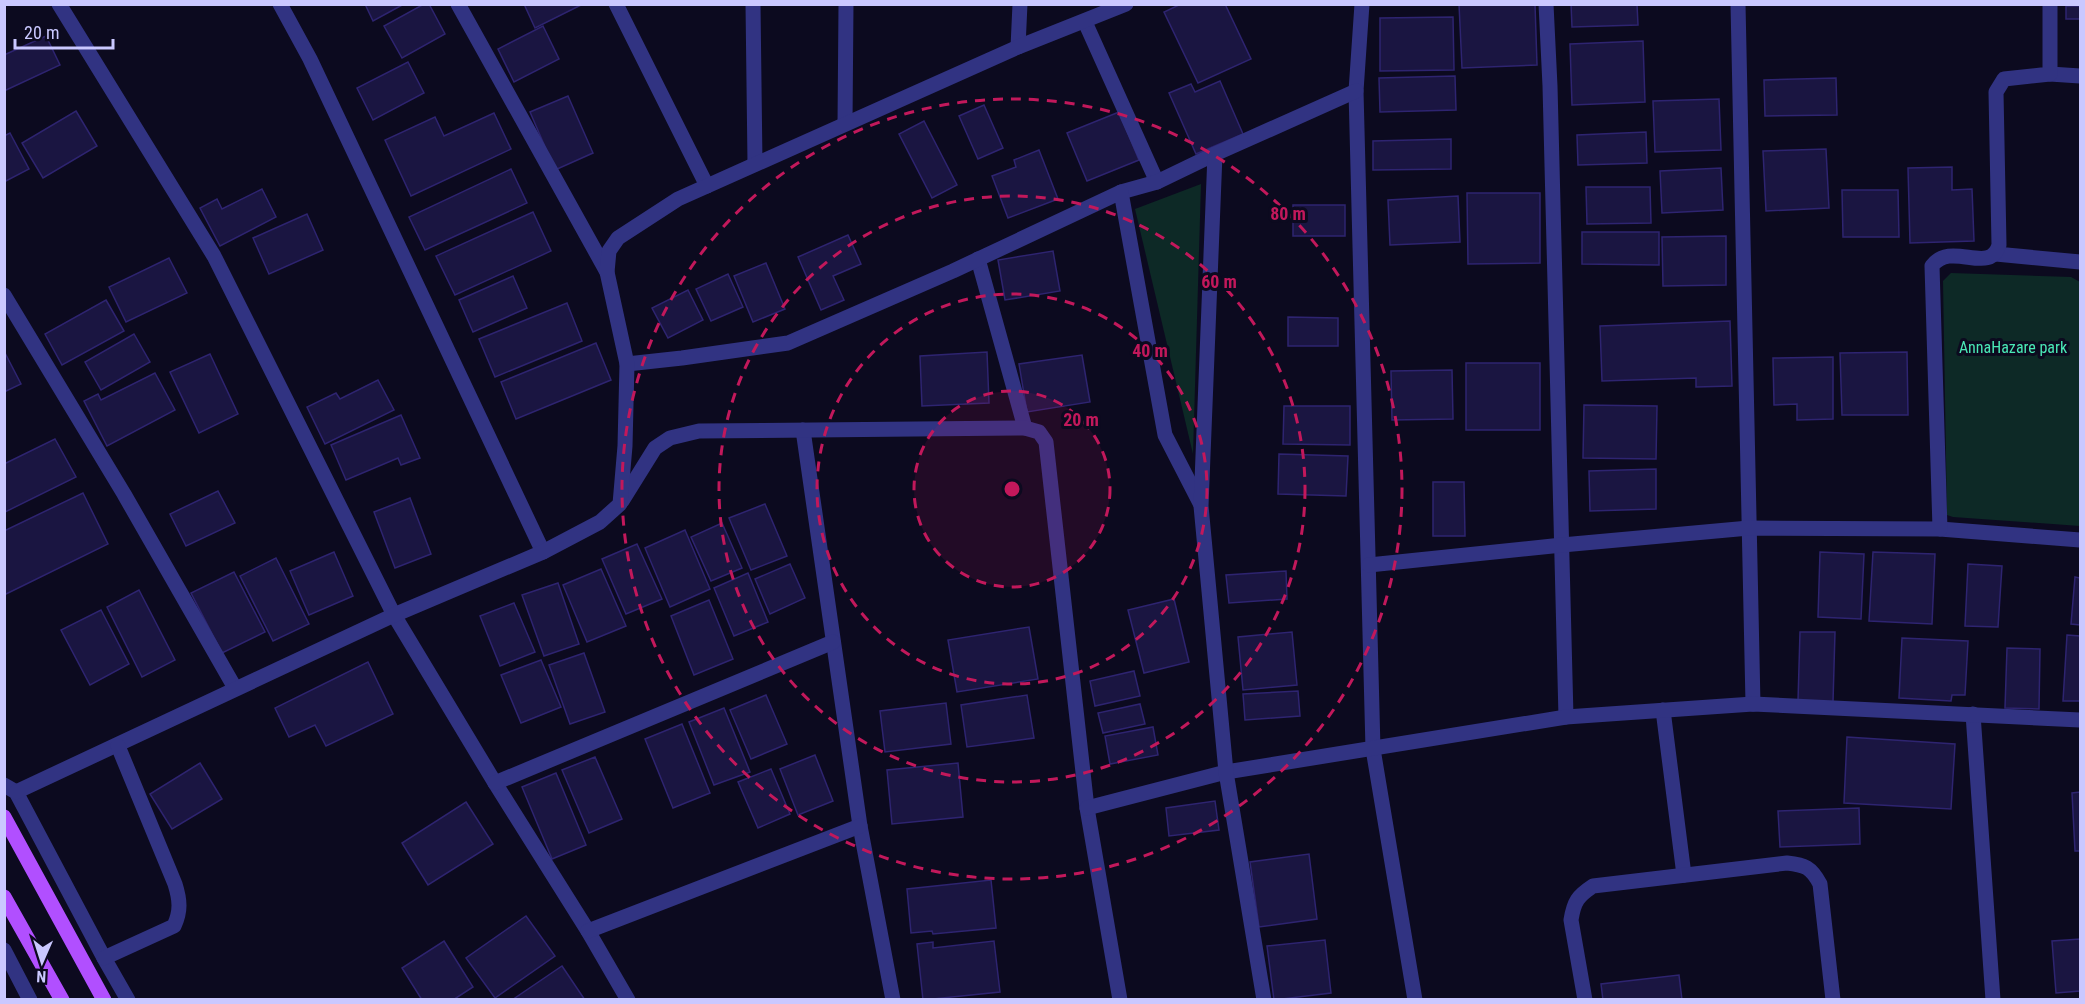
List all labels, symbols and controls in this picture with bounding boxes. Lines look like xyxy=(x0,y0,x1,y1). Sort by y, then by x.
scale bar xyxy=(15,12,112,50)
text: 20 m xyxy=(24,22,59,43)
text: 80 m xyxy=(1270,203,1306,224)
text: 60 m xyxy=(1201,271,1237,292)
park label: AnnaHazare park xyxy=(1959,338,2068,357)
text: 40 m xyxy=(1132,340,1168,361)
text: 20 m xyxy=(1063,409,1099,430)
centre of rings xyxy=(1002,479,1022,499)
north arrow xyxy=(12,932,72,992)
text: N xyxy=(36,967,47,986)

